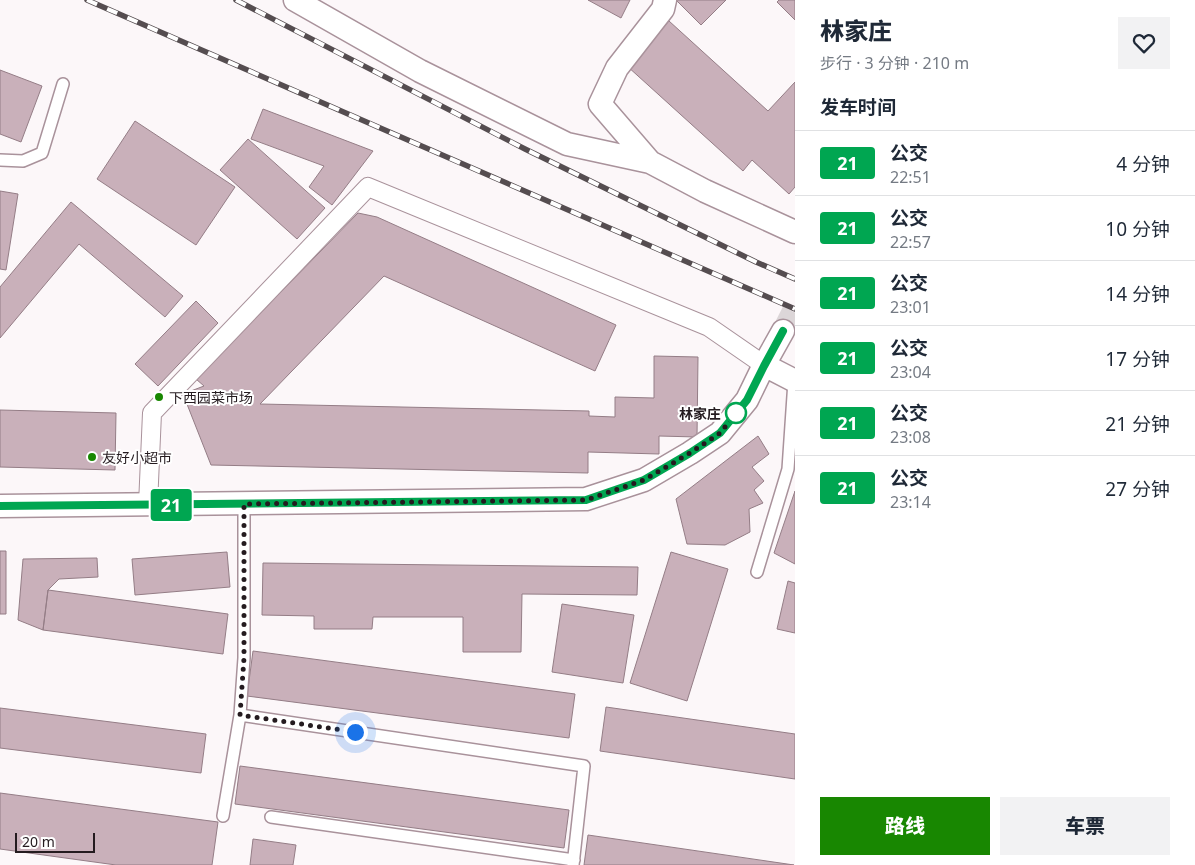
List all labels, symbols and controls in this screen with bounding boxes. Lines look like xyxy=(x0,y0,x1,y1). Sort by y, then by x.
text: 林家庄 xyxy=(820,14,892,47)
button: heart xyxy=(1118,17,1170,69)
text: 步行 · 3 分钟 · 210 m xyxy=(820,52,969,74)
text: 发车时间 xyxy=(820,94,896,120)
text: 公交 xyxy=(890,140,928,166)
text: 21 xyxy=(837,151,858,175)
text: 4 分钟 xyxy=(1116,151,1170,177)
text: 22:51 xyxy=(890,166,931,188)
text: 公交 xyxy=(890,205,928,231)
text: 21 xyxy=(837,216,858,240)
text: 10 分钟 xyxy=(1105,216,1170,242)
text: 22:57 xyxy=(890,231,931,253)
text: 公交 xyxy=(890,270,928,296)
text: 21 xyxy=(837,281,858,305)
text: 14 分钟 xyxy=(1105,281,1170,307)
text: 23:01 xyxy=(890,296,931,318)
text: 公交 xyxy=(890,335,928,361)
text: 21 xyxy=(837,346,858,370)
text: 17 分钟 xyxy=(1105,346,1170,372)
text: 23:04 xyxy=(890,361,931,383)
place label: 下西园菜市场 xyxy=(169,388,253,407)
marker: 下西园菜市场 xyxy=(153,391,165,403)
text: 公交 xyxy=(890,400,928,426)
marker: 林家庄 xyxy=(725,402,747,424)
place label: 林家庄 xyxy=(679,404,721,423)
text: 21 xyxy=(837,411,858,435)
text: 21 分钟 xyxy=(1105,411,1170,437)
text: 23:08 xyxy=(890,426,931,448)
place label: 友好小超市 xyxy=(102,448,172,467)
marker: 友好小超市 xyxy=(86,451,98,463)
text: 公交 xyxy=(890,465,928,491)
text: 21 xyxy=(837,476,858,500)
text: 27 分钟 xyxy=(1105,476,1170,502)
line badge: 21 xyxy=(148,489,194,521)
text: 23:14 xyxy=(890,491,931,513)
text: 21 xyxy=(161,493,181,517)
your location xyxy=(343,720,368,745)
button: 路线 xyxy=(820,797,990,855)
button: 车票 xyxy=(1000,797,1170,855)
scale bar xyxy=(15,830,95,853)
text: 20 m xyxy=(22,832,55,851)

